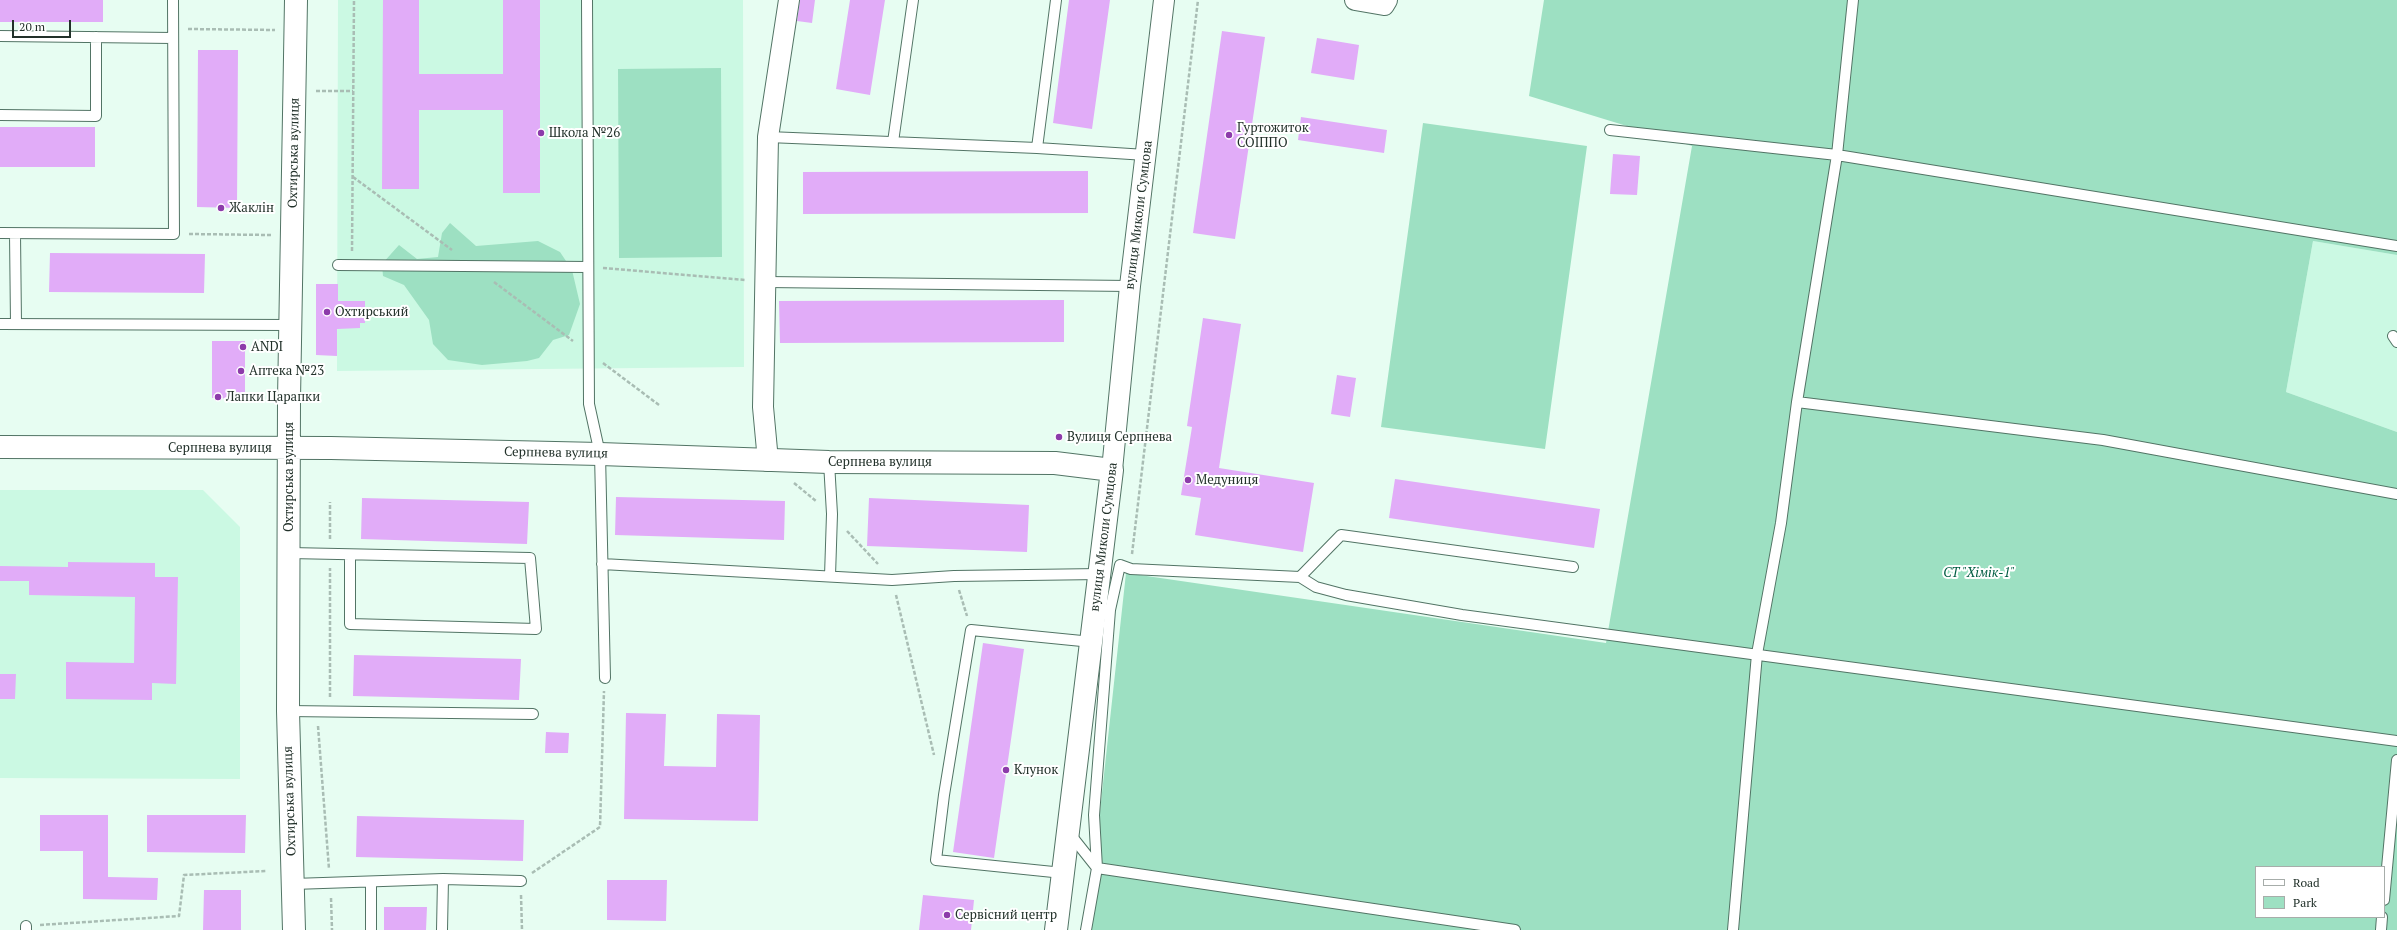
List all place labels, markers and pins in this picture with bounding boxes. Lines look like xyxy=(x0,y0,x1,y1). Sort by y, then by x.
place label: Гуртожиток СОІППО xyxy=(1237,120,1309,151)
place label: Школа №26 xyxy=(549,125,620,141)
marker: Школа №26 xyxy=(536,128,546,138)
marker: Гуртожиток СОІППО xyxy=(1224,130,1234,140)
place label: Жаклін xyxy=(229,200,274,216)
marker: Жаклін xyxy=(216,203,226,213)
place label: Охтирський xyxy=(335,304,408,320)
marker: Охтирський xyxy=(322,307,332,317)
place label: ANDI xyxy=(251,339,283,355)
marker: ANDI xyxy=(238,342,248,352)
place label: Аптека №23 xyxy=(249,363,324,379)
marker: Аптека №23 xyxy=(236,366,246,376)
place label: Лапки Царапки xyxy=(226,389,320,405)
marker: Лапки Царапки xyxy=(213,392,223,402)
place label: Вулиця Серпнева xyxy=(1067,429,1172,445)
marker: Вулиця Серпнева xyxy=(1054,432,1064,442)
place label: Медуниця xyxy=(1196,472,1258,488)
marker: Медуниця xyxy=(1183,475,1193,485)
place label: Клунок xyxy=(1014,762,1058,778)
marker: Клунок xyxy=(1001,765,1011,775)
place label: Сервісний центр xyxy=(955,907,1057,923)
marker: Сервісний центр xyxy=(942,910,952,920)

